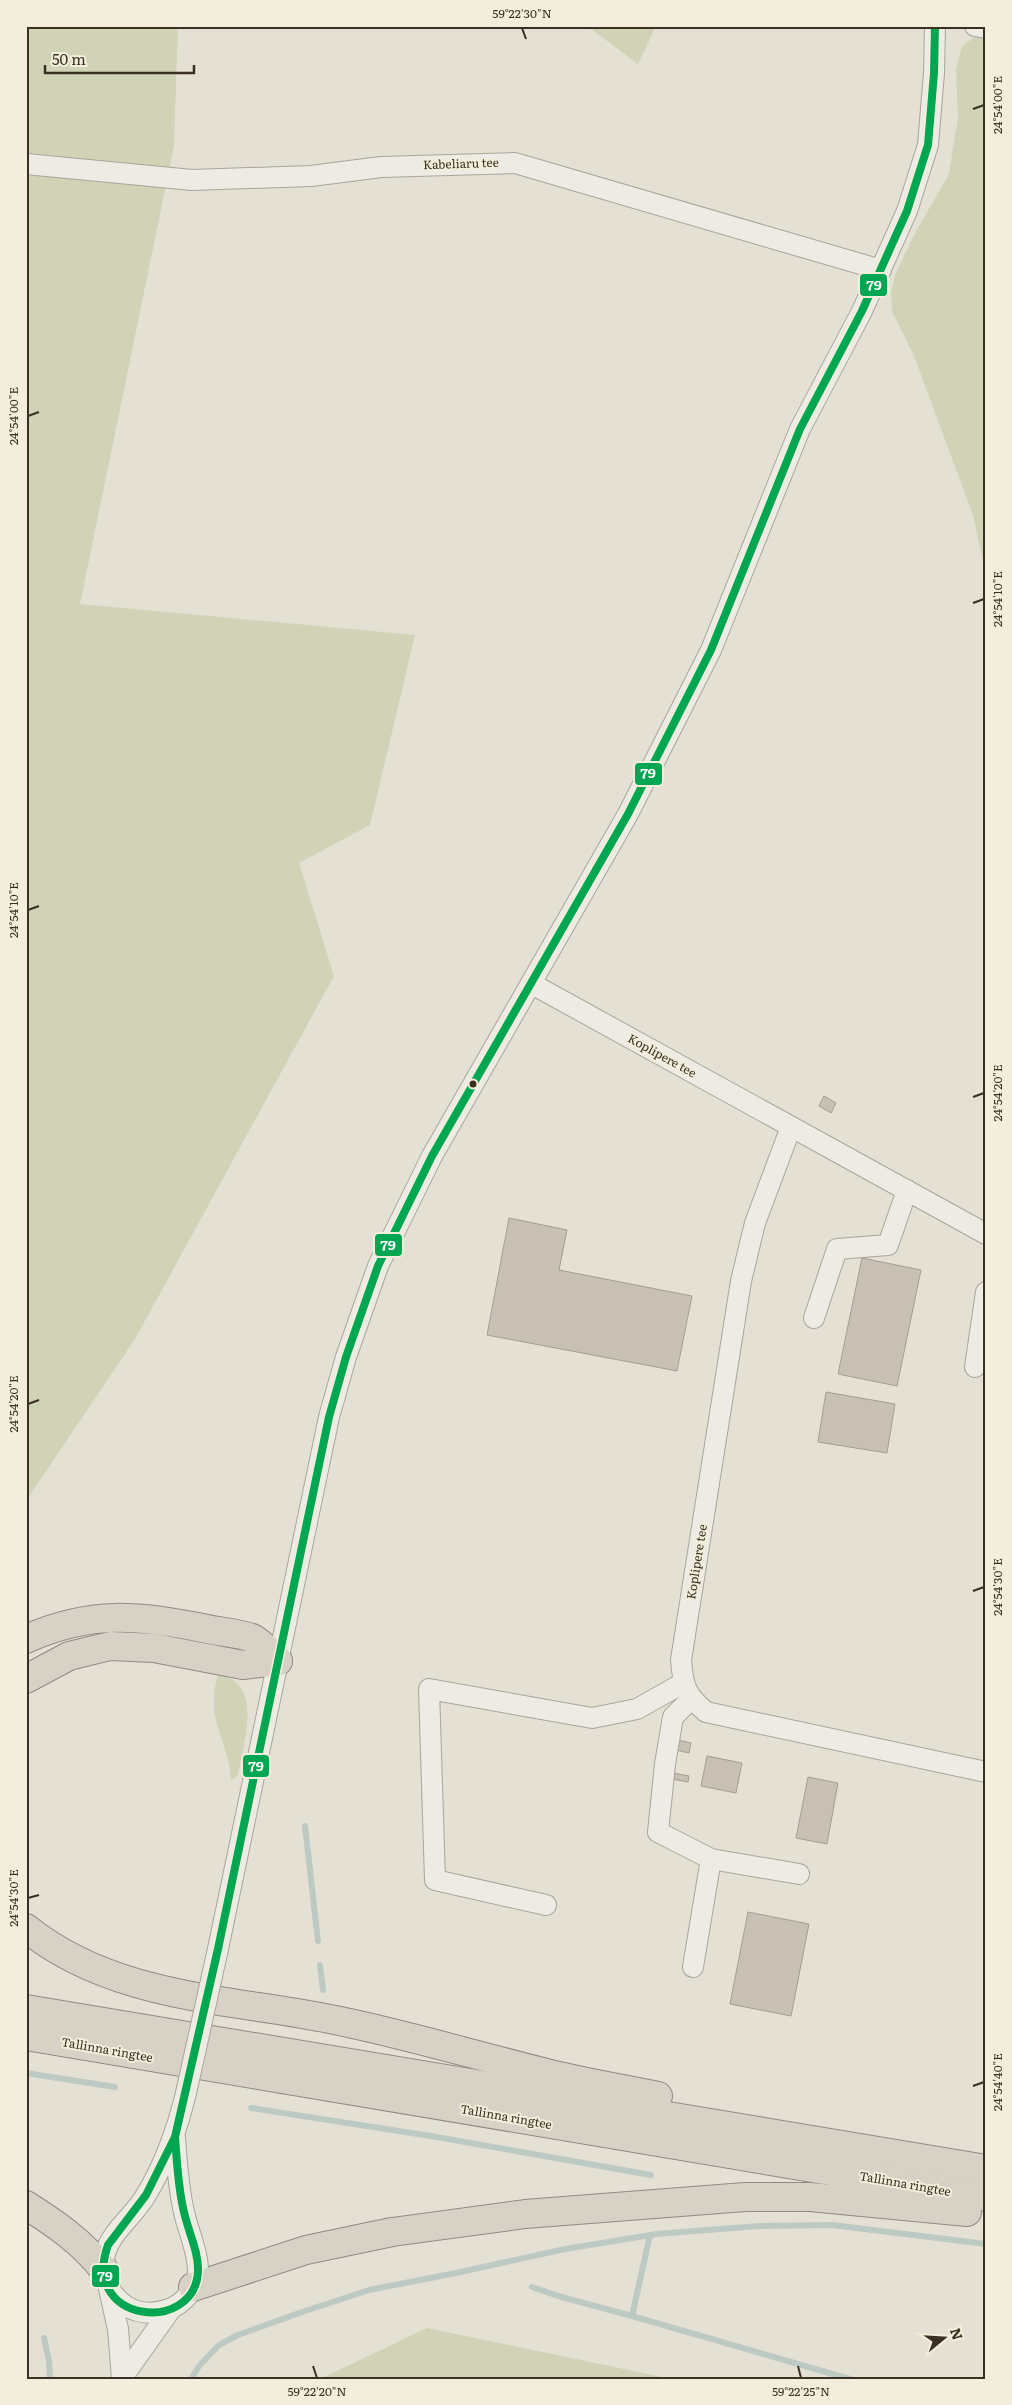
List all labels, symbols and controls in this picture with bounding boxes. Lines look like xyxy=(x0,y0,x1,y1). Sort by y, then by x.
text: 59°22'30"N xyxy=(492,4,552,22)
scale bar xyxy=(45,42,194,74)
text: 50 m xyxy=(52,47,86,70)
text: 24°54'00"E xyxy=(988,76,1006,134)
street label: Kabeliaru tee xyxy=(423,153,499,173)
line badge: 79 xyxy=(859,273,888,297)
text: 79 xyxy=(866,274,882,294)
text: 24°54'00"E xyxy=(4,387,22,445)
text: 24°54'10"E xyxy=(988,571,1006,627)
line badge: 79 xyxy=(634,762,663,786)
text: 79 xyxy=(640,762,656,782)
text: 24°54'10"E xyxy=(4,882,22,938)
street label: Koplipere tee xyxy=(625,1029,700,1081)
text: 24°54'20"E xyxy=(988,1064,1006,1122)
unlabelled marker xyxy=(468,1079,478,1089)
line badge: 79 xyxy=(374,1233,403,1257)
text: 79 xyxy=(380,1234,396,1254)
text: 24°54'20"E xyxy=(4,1375,22,1433)
street label: Koplipere tee xyxy=(681,1523,711,1601)
text: 24°54'30"E xyxy=(988,1558,1006,1616)
line badge: 79 xyxy=(242,1754,270,1778)
text: 79 xyxy=(248,1755,264,1775)
text: 24°54'30"E xyxy=(4,1869,22,1927)
street label: Tallinna ringtee xyxy=(60,2032,154,2066)
text: 24°54'40"E xyxy=(988,2053,1006,2111)
street label: Tallinna ringtee xyxy=(459,2099,553,2133)
street label: Tallinna ringtee xyxy=(858,2166,952,2200)
line badge: 79 xyxy=(91,2264,120,2288)
text: 79 xyxy=(97,2265,113,2285)
north arrow xyxy=(920,2312,970,2362)
text: N xyxy=(946,2325,969,2343)
text: 59°22'20"N xyxy=(288,2382,346,2400)
text: 59°22'25"N xyxy=(772,2382,830,2400)

